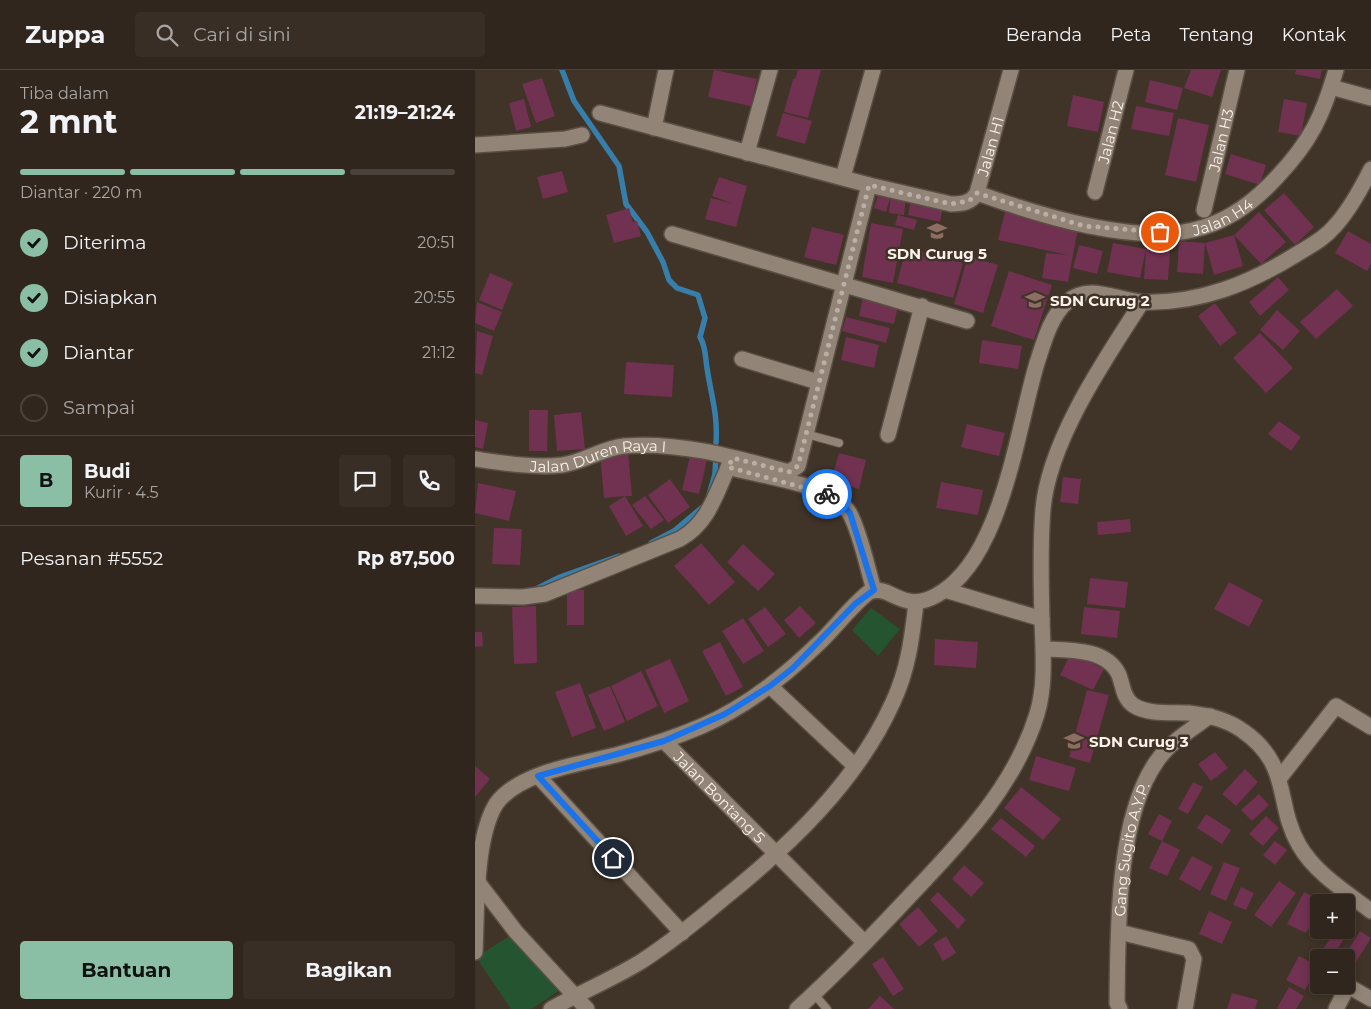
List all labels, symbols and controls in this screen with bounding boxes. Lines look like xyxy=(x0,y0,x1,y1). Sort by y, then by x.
search box xyxy=(135,12,485,57)
text: Zuppa xyxy=(25,20,105,49)
icon: search xyxy=(153,21,181,49)
text: Cari di sini xyxy=(193,23,291,46)
text: Beranda xyxy=(1006,24,1082,46)
text: Peta xyxy=(1110,24,1151,46)
text: Tentang xyxy=(1179,24,1254,46)
text: Kontak xyxy=(1282,24,1346,46)
text: Tiba dalam xyxy=(20,84,109,103)
street label: Jalan H2 xyxy=(1093,99,1127,166)
text: 21:19–21:24 xyxy=(355,101,455,124)
text: 2 mnt xyxy=(20,102,118,141)
street label: Jalan H3 xyxy=(1204,107,1237,174)
street label: Jalan H1 xyxy=(972,114,1007,179)
text: Diantar · 220 m xyxy=(20,183,142,202)
street label: Jalan H4 xyxy=(1189,194,1257,240)
pin xyxy=(1139,211,1181,253)
icon: bag xyxy=(1146,218,1174,246)
school or university icon: SDN Curug 5 xyxy=(926,220,948,242)
icon: check xyxy=(20,229,48,257)
text: Diterima xyxy=(63,231,146,254)
text: 20:51 xyxy=(417,233,455,252)
place label: SDN Curug 5 xyxy=(887,244,987,263)
icon: check xyxy=(20,284,48,312)
text: Disiapkan xyxy=(63,286,158,309)
text: 20:55 xyxy=(414,288,455,307)
school or university icon: SDN Curug 2 xyxy=(1024,289,1046,311)
place label: SDN Curug 2 xyxy=(1050,291,1150,310)
icon: check xyxy=(20,339,48,367)
text: Diantar xyxy=(63,341,134,364)
text: 21:12 xyxy=(422,343,455,362)
text: Sampai xyxy=(63,396,135,419)
street label: Jalan Duren Raya I xyxy=(529,436,667,475)
button: chat xyxy=(339,455,391,507)
button: phone xyxy=(403,455,455,507)
text: Budi xyxy=(84,460,130,483)
text: B xyxy=(39,469,53,492)
courier xyxy=(802,469,852,519)
icon: bike xyxy=(813,480,841,508)
text: Kurir · 4.5 xyxy=(84,483,159,502)
text: Pesanan #5552 xyxy=(20,547,163,570)
text: Rp 87,500 xyxy=(357,547,455,570)
school or university icon: SDN Curug 3 xyxy=(1063,730,1085,752)
place label: SDN Curug 3 xyxy=(1089,732,1189,751)
street label: Jalan Bontang 5 xyxy=(669,746,769,847)
street label: Gang Sugito A.Y.P. xyxy=(1109,778,1153,917)
pin xyxy=(592,837,634,879)
icon: home xyxy=(599,844,627,872)
map controls xyxy=(1310,894,1355,994)
button: + xyxy=(1310,894,1355,939)
button: Bantuan xyxy=(20,941,233,999)
button: Bagikan xyxy=(243,941,455,999)
button: − xyxy=(1310,949,1355,994)

